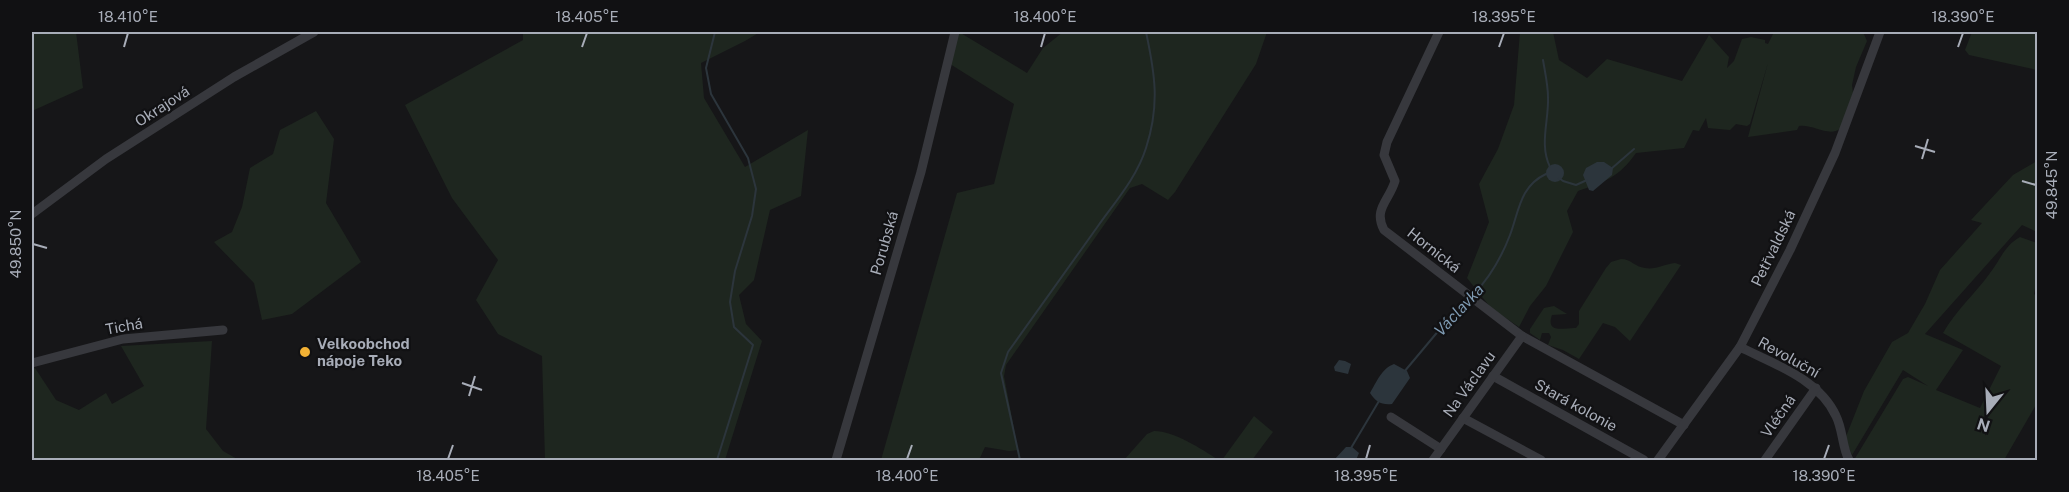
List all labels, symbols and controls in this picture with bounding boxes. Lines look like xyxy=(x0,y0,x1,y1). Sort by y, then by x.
text: 18.410°E xyxy=(98,8,158,25)
text: 18.405°E xyxy=(555,8,619,25)
text: 18.400°E xyxy=(1013,8,1077,25)
text: 18.395°E xyxy=(1472,8,1536,25)
text: 18.390°E xyxy=(1931,8,1995,25)
street label: Okrajová xyxy=(132,82,192,130)
text: 49.845°N xyxy=(2043,150,2060,220)
street label: Petřvaldská xyxy=(1747,207,1799,289)
street label: Porubská xyxy=(867,209,901,277)
text: 49.850°N xyxy=(7,210,24,278)
street label: Hornická xyxy=(1404,224,1464,276)
water label: Václavka xyxy=(1430,280,1488,340)
street label: Tichá xyxy=(104,314,144,338)
street label: Revoluční xyxy=(1755,333,1823,381)
place label: Velkoobchod nápoje Teko xyxy=(317,335,410,369)
marker: Velkoobchod nápoje Teko xyxy=(298,345,312,359)
street label: Na Václavu xyxy=(1439,348,1499,420)
street label: Stará kolonie xyxy=(1532,375,1620,435)
north arrow xyxy=(1958,381,2018,441)
street label: Vléčná xyxy=(1757,392,1799,440)
text: N xyxy=(1975,414,1992,436)
text: 18.405°E xyxy=(416,467,480,484)
text: 18.400°E xyxy=(875,467,939,484)
text: 18.395°E xyxy=(1334,467,1398,484)
text: 18.390°E xyxy=(1792,467,1856,484)

